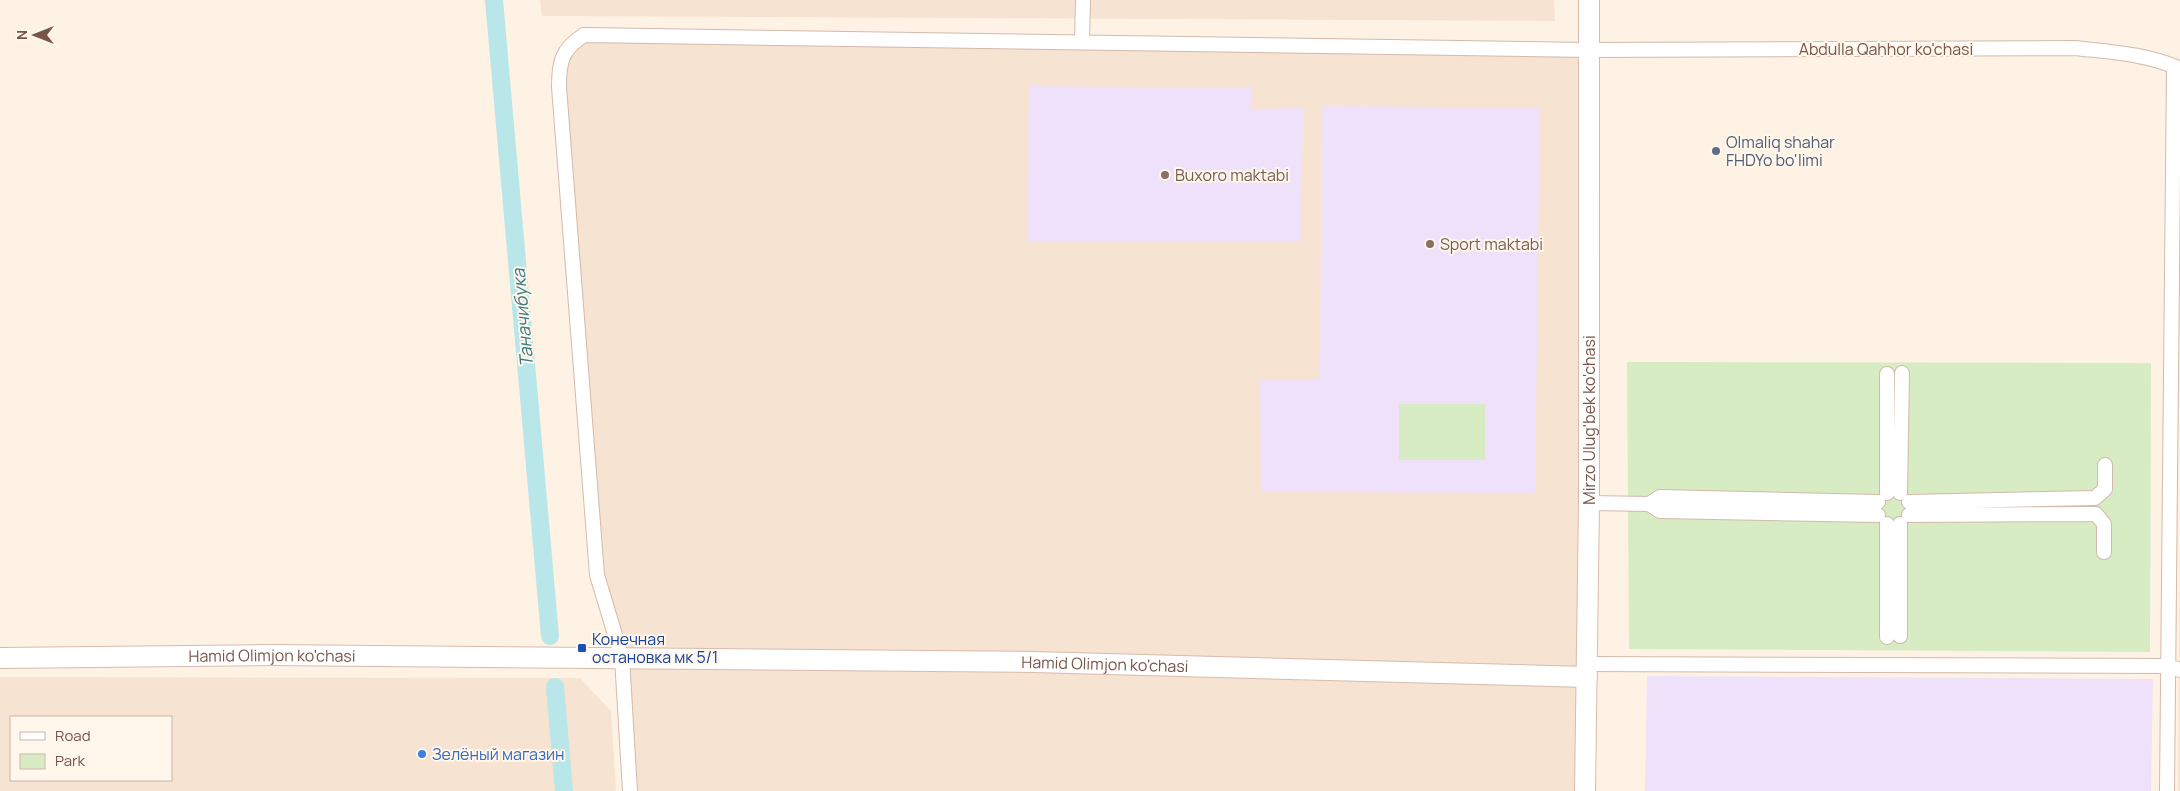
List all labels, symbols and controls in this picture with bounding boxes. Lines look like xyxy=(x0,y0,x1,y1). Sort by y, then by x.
north arrow xyxy=(10,10,60,60)
text: N xyxy=(12,30,31,40)
street label: Abdulla Qahhor ko'chasi xyxy=(1799,38,1973,60)
place label: Olmaliq shahar FHDYo bo'limi xyxy=(1726,131,1835,171)
marker: Olmaliq shahar FHDYo bo'limi xyxy=(1710,145,1722,157)
place label: Buxoro maktabi xyxy=(1175,164,1289,186)
marker: Buxoro maktabi xyxy=(1159,169,1171,181)
place label: Sport maktabi xyxy=(1440,233,1543,255)
marker: Sport maktabi xyxy=(1424,238,1436,250)
water label: Таначибука xyxy=(506,267,538,368)
street label: Mirzo Ulug'bek ko'chasi xyxy=(1578,335,1600,505)
place label: Конечная остановка мк 5/1 xyxy=(592,628,718,668)
marker: Конечная остановка мк 5/1 xyxy=(576,642,588,654)
street label: Hamid Olimjon ko'chasi xyxy=(188,644,356,667)
street label: Hamid Olimjon ko'chasi xyxy=(1021,651,1189,677)
legend xyxy=(10,716,172,781)
text: Road xyxy=(55,725,91,746)
place label: Зелёный магазин xyxy=(432,743,565,765)
marker: Зелёный магазин xyxy=(416,748,428,760)
text: Park xyxy=(55,750,85,771)

